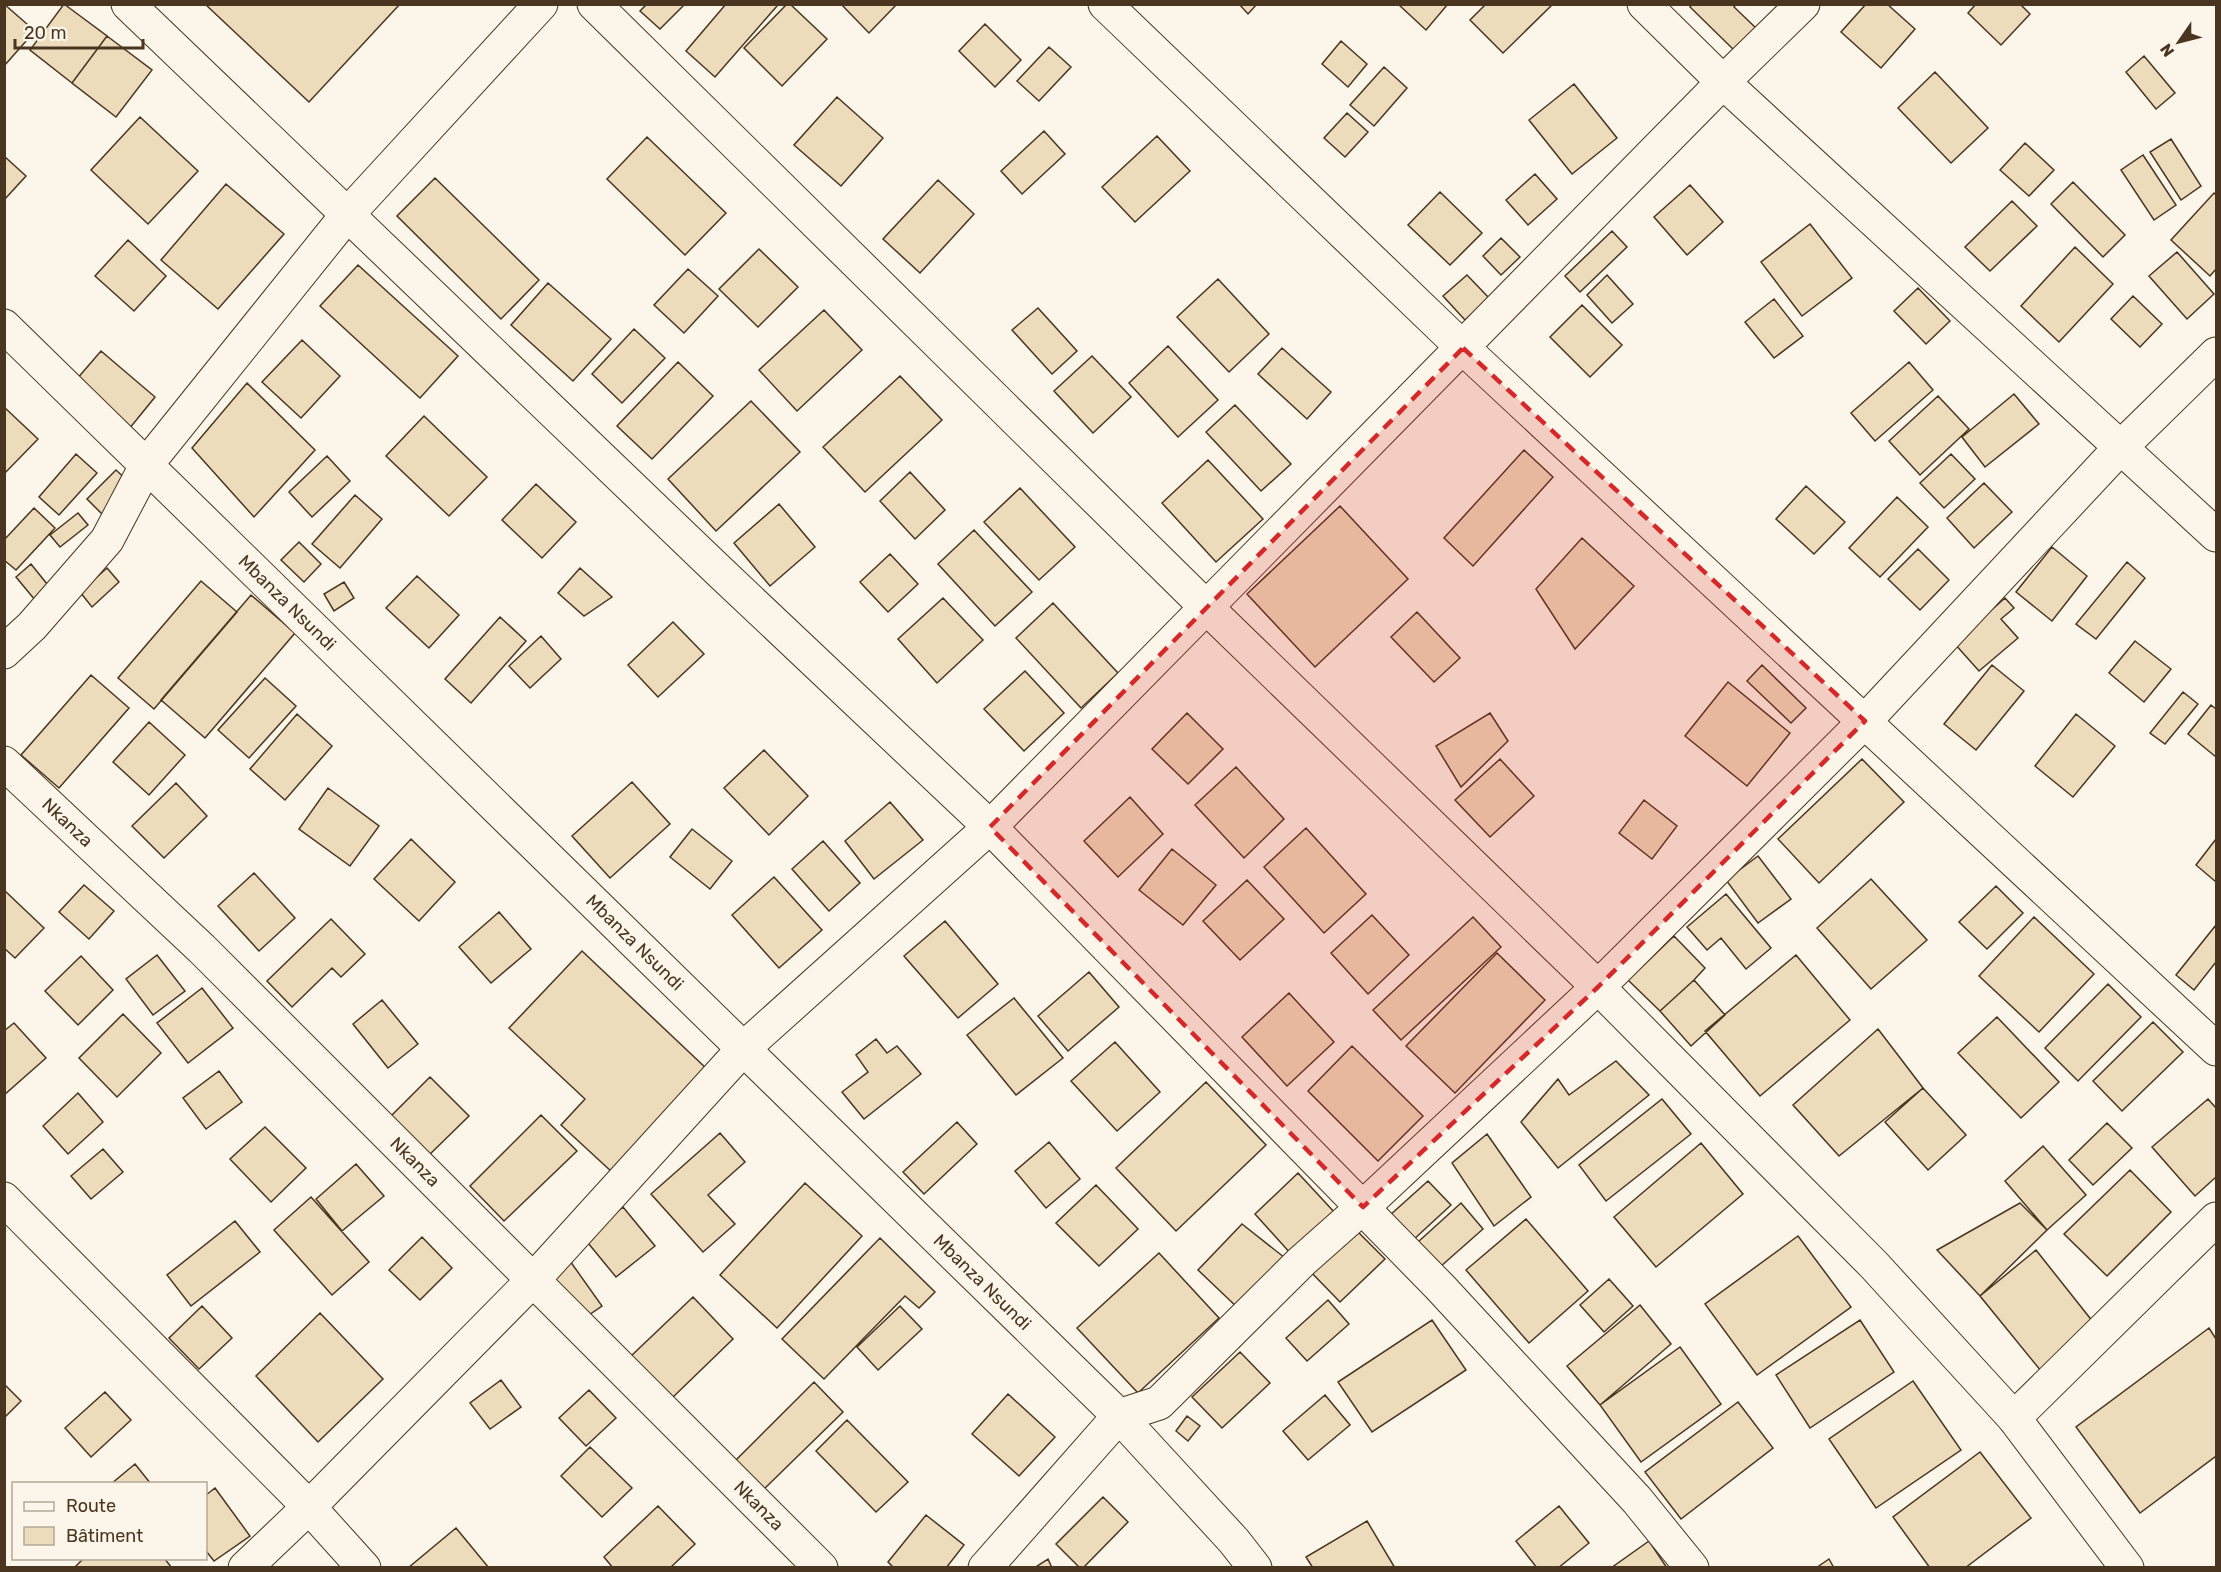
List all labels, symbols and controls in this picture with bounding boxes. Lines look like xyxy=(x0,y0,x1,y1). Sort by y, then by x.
scale bar xyxy=(15,12,142,50)
north arrow xyxy=(2149,12,2209,72)
text: 20 m xyxy=(24,22,66,44)
text: N xyxy=(2156,40,2178,60)
street label: Mbanza Nsundi xyxy=(234,550,341,655)
street label: Nkanza xyxy=(37,793,97,852)
street label: Mbanza Nsundi xyxy=(581,890,688,995)
street label: Nkanza xyxy=(386,1133,445,1192)
street label: Mbanza Nsundi xyxy=(929,1230,1036,1335)
street label: Nkanza xyxy=(729,1476,788,1535)
legend xyxy=(12,1482,207,1560)
text: Route xyxy=(66,1495,116,1517)
text: Bâtiment xyxy=(66,1525,143,1547)

